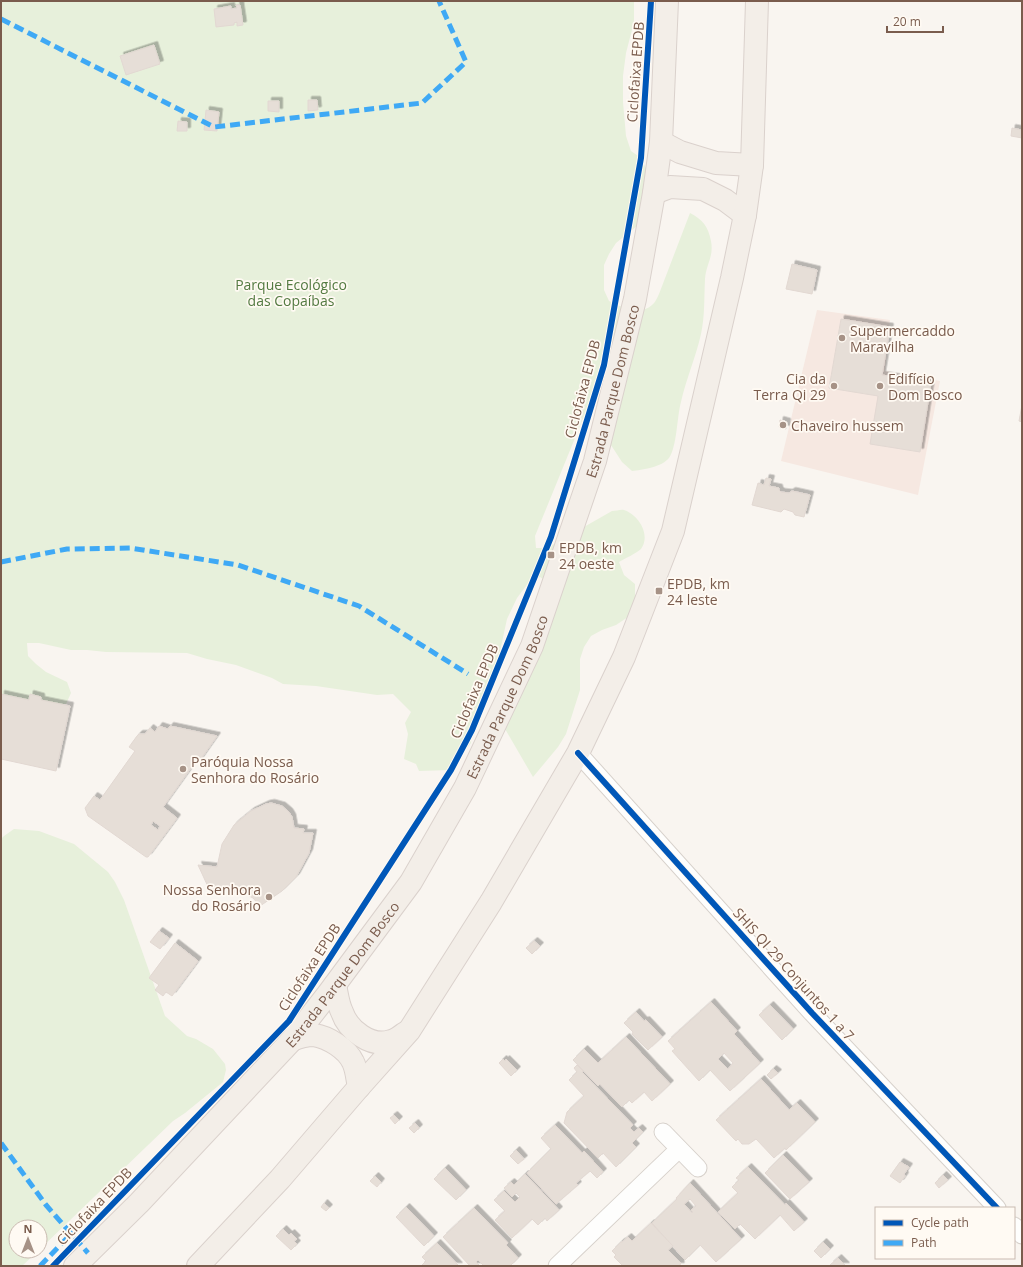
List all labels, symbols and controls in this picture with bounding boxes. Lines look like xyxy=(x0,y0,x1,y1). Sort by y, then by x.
scale bar xyxy=(887,8,943,34)
text: 20 m xyxy=(893,13,921,30)
street label: Ciclofaixa EPDB xyxy=(622,21,648,123)
park label: Parque Ecológico das Copaíbas xyxy=(235,275,347,310)
street label: Estrada Parque Dom Bosco xyxy=(581,302,643,480)
place label: Supermercaddo Maravilha xyxy=(850,321,955,356)
marker: Supermercaddo Maravilha xyxy=(837,333,847,343)
street label: Ciclofaixa EPDB xyxy=(560,338,604,440)
place label: Cia da Terra Qi 29 xyxy=(753,369,826,404)
place label: Edifício Dom Bosco xyxy=(888,369,962,404)
marker: Cia da Terra Qi 29 xyxy=(829,381,839,391)
marker: Edifício Dom Bosco xyxy=(875,381,885,391)
place label: Chaveiro hussem xyxy=(791,416,904,435)
marker: Chaveiro hussem xyxy=(778,420,788,430)
place label: EPDB, km 24 oeste xyxy=(559,538,622,573)
marker: EPDB, km 24 oeste xyxy=(546,550,556,560)
place label: EPDB, km 24 leste xyxy=(667,574,730,609)
marker: EPDB, km 24 leste xyxy=(654,586,664,596)
street label: Estrada Parque Dom Bosco xyxy=(461,612,551,782)
street label: Ciclofaixa EPDB xyxy=(445,641,503,741)
place label: Paróquia Nossa Senhora do Rosário xyxy=(191,752,319,787)
marker: Paróquia Nossa Senhora do Rosário xyxy=(178,764,188,774)
place label: Nossa Senhora do Rosário xyxy=(163,880,261,915)
marker: Nossa Senhora do Rosário xyxy=(264,892,274,902)
street label: Estrada Parque Dom Bosco xyxy=(281,897,403,1051)
street label: SHIS QI 29 Conjuntos 1 a 7 xyxy=(729,904,859,1044)
street label: Ciclofaixa EPDB xyxy=(273,919,345,1015)
street label: Ciclofaixa EPDB xyxy=(52,1163,136,1249)
legend xyxy=(875,1207,1015,1259)
text: Cycle path xyxy=(911,1214,969,1231)
north arrow xyxy=(8,1219,48,1259)
text: N xyxy=(24,1221,32,1236)
text: Path xyxy=(911,1234,937,1251)

